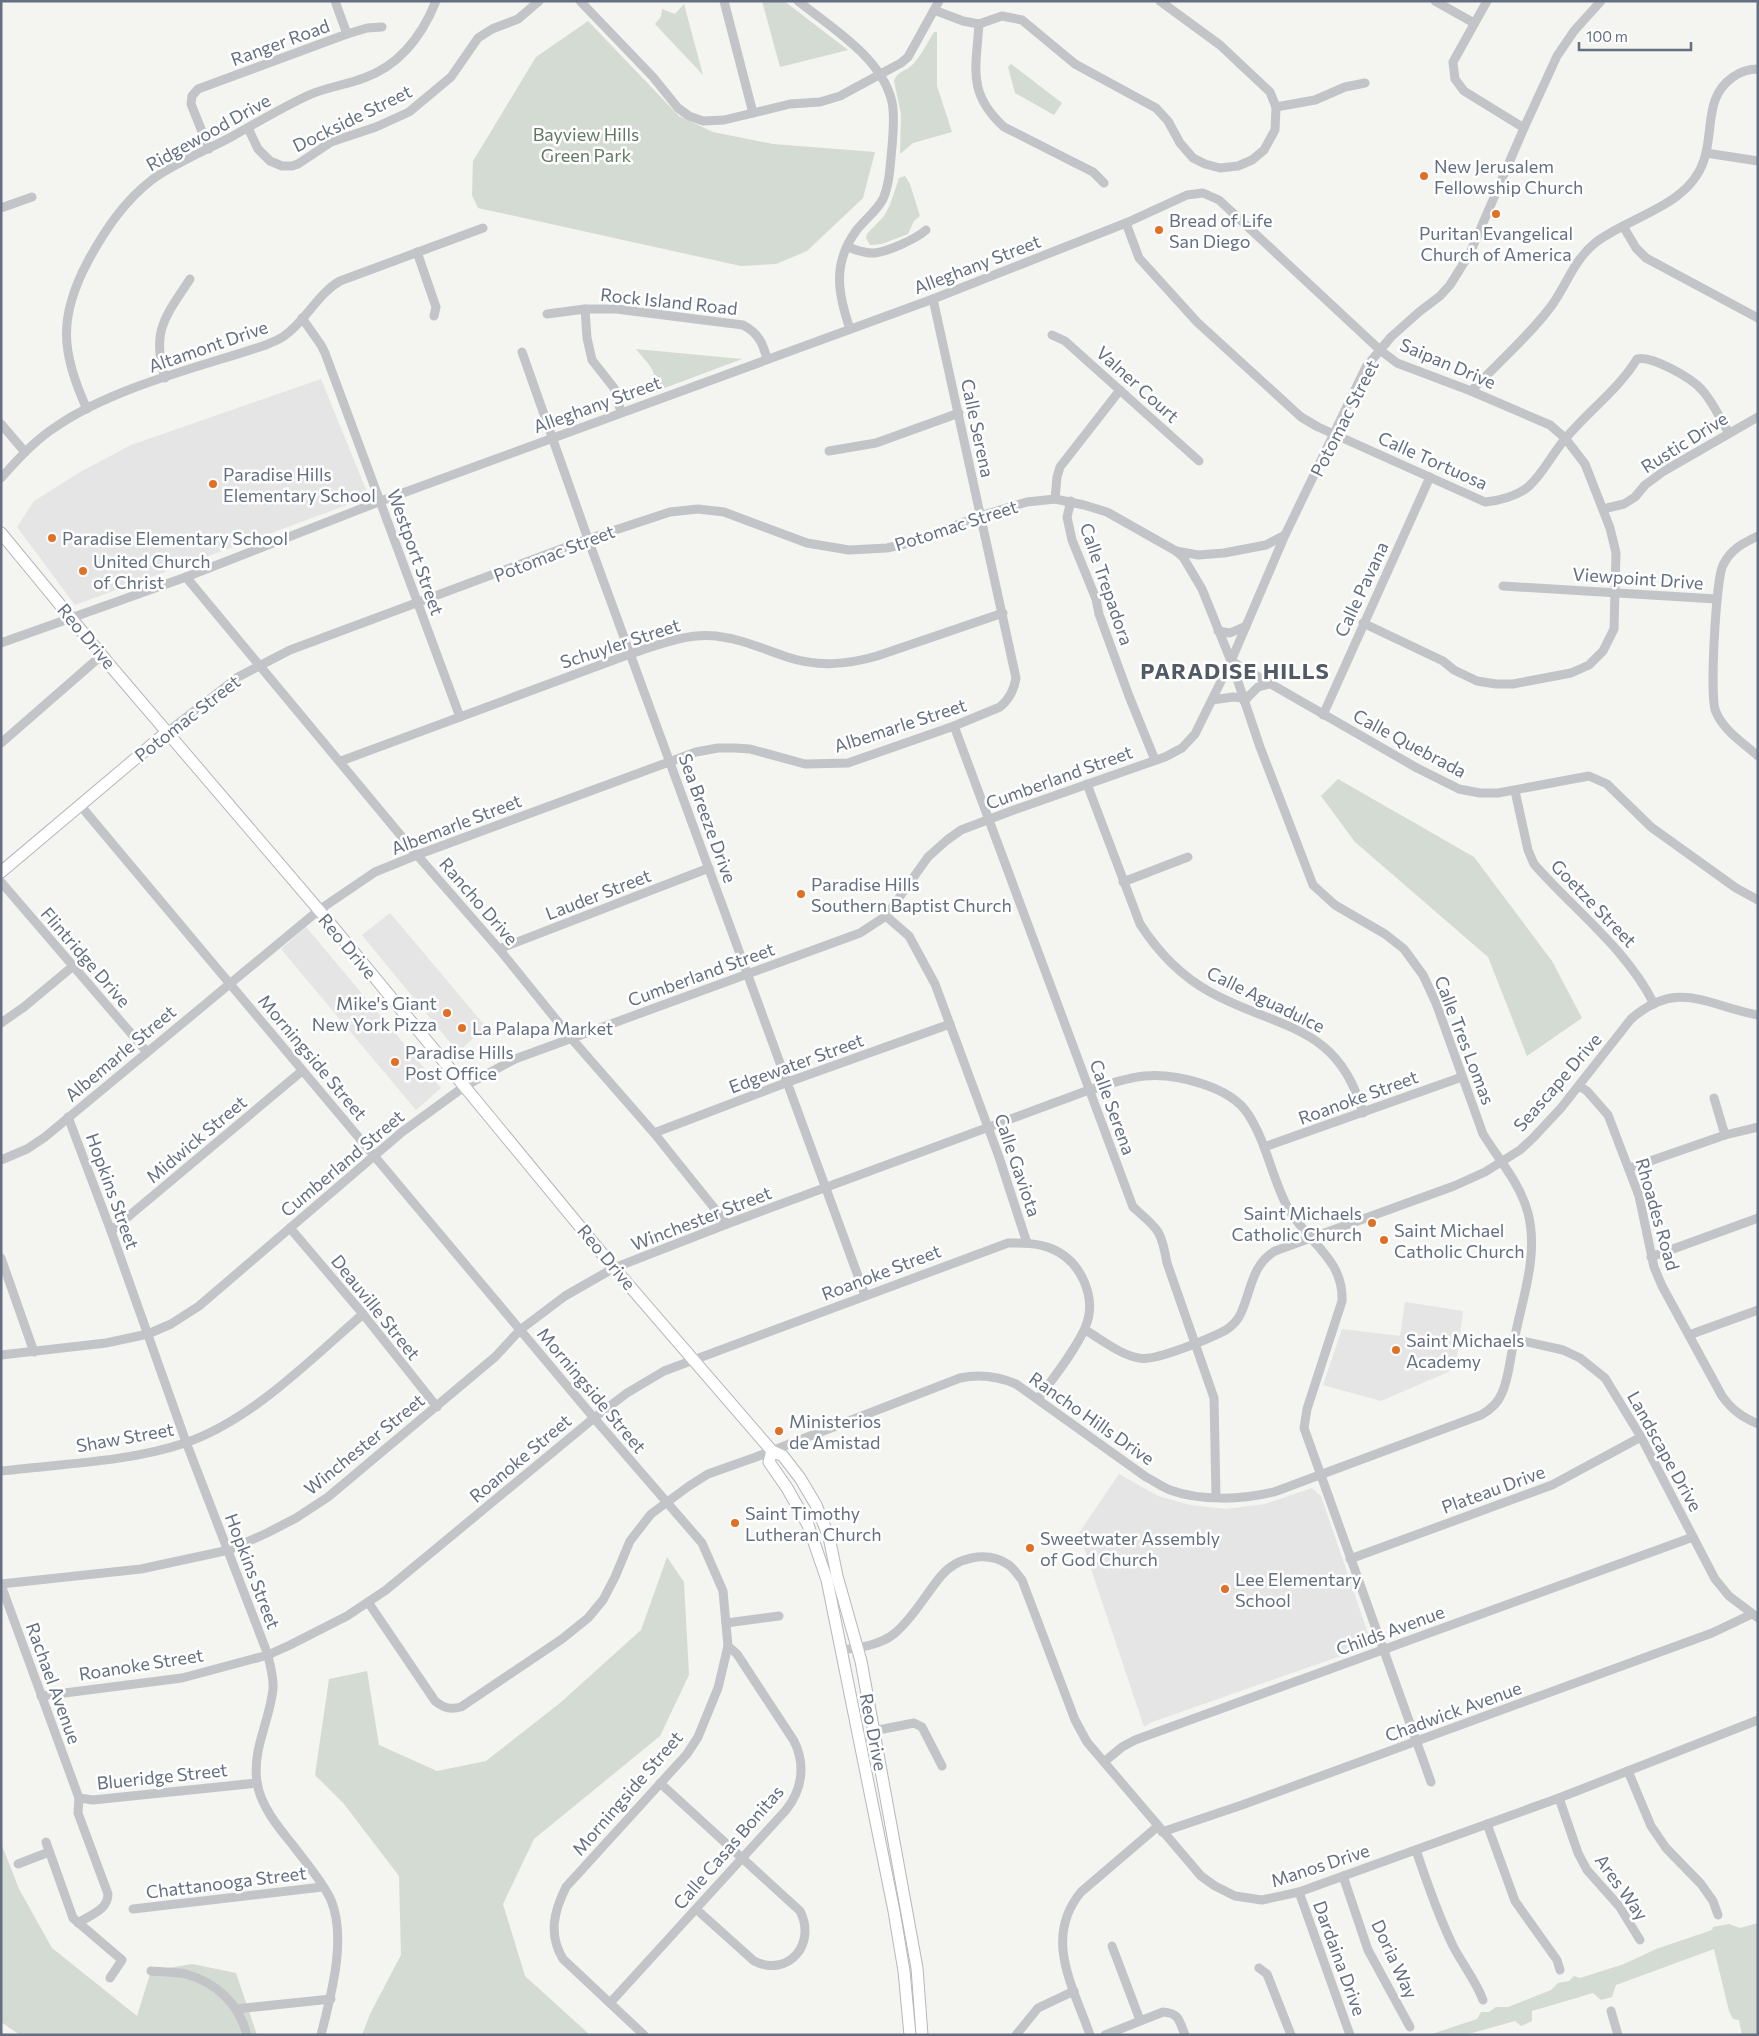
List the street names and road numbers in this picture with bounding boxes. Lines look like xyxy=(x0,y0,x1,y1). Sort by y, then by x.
street label: Ranger Road xyxy=(228,14,332,70)
street label: Dockside Street xyxy=(289,80,415,156)
street label: Ridgewood Drive xyxy=(142,89,274,175)
street label: Alleghany Street xyxy=(910,230,1044,298)
street label: Rock Island Road xyxy=(599,283,739,319)
street label: Altamont Drive xyxy=(145,315,271,377)
street label: Saipan Drive xyxy=(1397,333,1499,393)
street label: Valner Court xyxy=(1092,341,1184,427)
street label: Potomac Street xyxy=(1305,356,1383,480)
street label: Alleghany Street xyxy=(530,371,664,437)
street label: Calle Serena xyxy=(957,377,999,479)
street label: Rustic Drive xyxy=(1637,407,1731,477)
street label: Calle Tortuosa xyxy=(1375,426,1491,494)
street label: Westport Street xyxy=(383,486,449,618)
street label: Potomac Street xyxy=(892,495,1020,555)
street label: Potomac Street xyxy=(490,520,618,586)
street label: Calle Trepadora xyxy=(1076,520,1138,648)
street label: Calle Pavana xyxy=(1329,538,1393,640)
street label: Viewpoint Drive xyxy=(1572,562,1704,594)
street label: Reo Drive xyxy=(53,599,121,673)
street label: Schuyler Street xyxy=(557,613,683,673)
street label: Potomac Street xyxy=(130,670,244,766)
street label: Albemarle Street xyxy=(831,693,969,757)
street label: Calle Quebrada xyxy=(1350,704,1470,782)
street label: Cumberland Street xyxy=(983,740,1135,814)
street label: Sea Breeze Drive xyxy=(674,750,742,886)
street label: Albemarle Street xyxy=(388,789,524,859)
street label: Rancho Drive xyxy=(435,853,523,949)
street label: Goetze Street xyxy=(1547,855,1641,951)
street label: Lauder Street xyxy=(542,864,654,924)
street label: Flintridge Drive xyxy=(37,902,135,1012)
street label: Reo Drive xyxy=(314,909,382,983)
street label: Cumberland Street xyxy=(625,937,777,1011)
street label: Calle Aguadulce xyxy=(1203,961,1329,1037)
street label: Calle Tres Lomas xyxy=(1430,972,1500,1108)
street label: Morningside Street xyxy=(254,990,372,1124)
street label: Albemarle Street xyxy=(60,1000,180,1106)
street label: Edgewater Street xyxy=(726,1028,866,1098)
street label: Seascape Drive xyxy=(1508,1028,1606,1136)
street label: Calle Serena xyxy=(1086,1056,1140,1158)
street label: Roanoke Street xyxy=(1295,1065,1421,1129)
street label: Midwick Street xyxy=(141,1091,251,1187)
street label: Cumberland Street xyxy=(276,1105,408,1221)
street label: Calle Gaviota xyxy=(990,1111,1046,1219)
street label: Hopkins Street xyxy=(82,1130,144,1252)
street label: Rhoades Road xyxy=(1631,1155,1685,1273)
street label: Winchester Street xyxy=(628,1181,774,1255)
street label: Reo Drive xyxy=(573,1220,641,1294)
street label: Roanoke Street xyxy=(818,1239,944,1305)
street label: Deauville Street xyxy=(327,1250,425,1364)
street label: Morningside Street xyxy=(533,1323,651,1457)
street label: Rancho Hills Drive xyxy=(1025,1367,1159,1469)
street label: Landscape Drive xyxy=(1623,1387,1707,1515)
street label: Winchester Street xyxy=(299,1389,429,1499)
street label: Roanoke Street xyxy=(465,1409,575,1507)
street label: Shaw Street xyxy=(74,1418,176,1456)
street label: Plateau Drive xyxy=(1438,1460,1548,1518)
street label: Hopkins Street xyxy=(221,1510,285,1632)
street label: Childs Avenue xyxy=(1333,1600,1447,1660)
street label: Rachael Avenue xyxy=(22,1619,86,1747)
street label: Roanoke Street xyxy=(77,1643,205,1685)
street label: Chadwick Avenue xyxy=(1382,1676,1524,1746)
street label: Reo Drive xyxy=(856,1691,892,1773)
street label: Morningside Street xyxy=(567,1726,687,1860)
street label: Blueridge Street xyxy=(96,1758,228,1794)
street label: Calle Casas Bonitas xyxy=(668,1780,788,1914)
street label: Manos Drive xyxy=(1268,1839,1372,1891)
street label: Ares Way xyxy=(1591,1850,1653,1924)
street label: Chattanooga Street xyxy=(145,1861,307,1903)
street label: Dardaina Drive xyxy=(1309,1898,1371,2018)
street label: Doria Way xyxy=(1367,1916,1423,2002)

